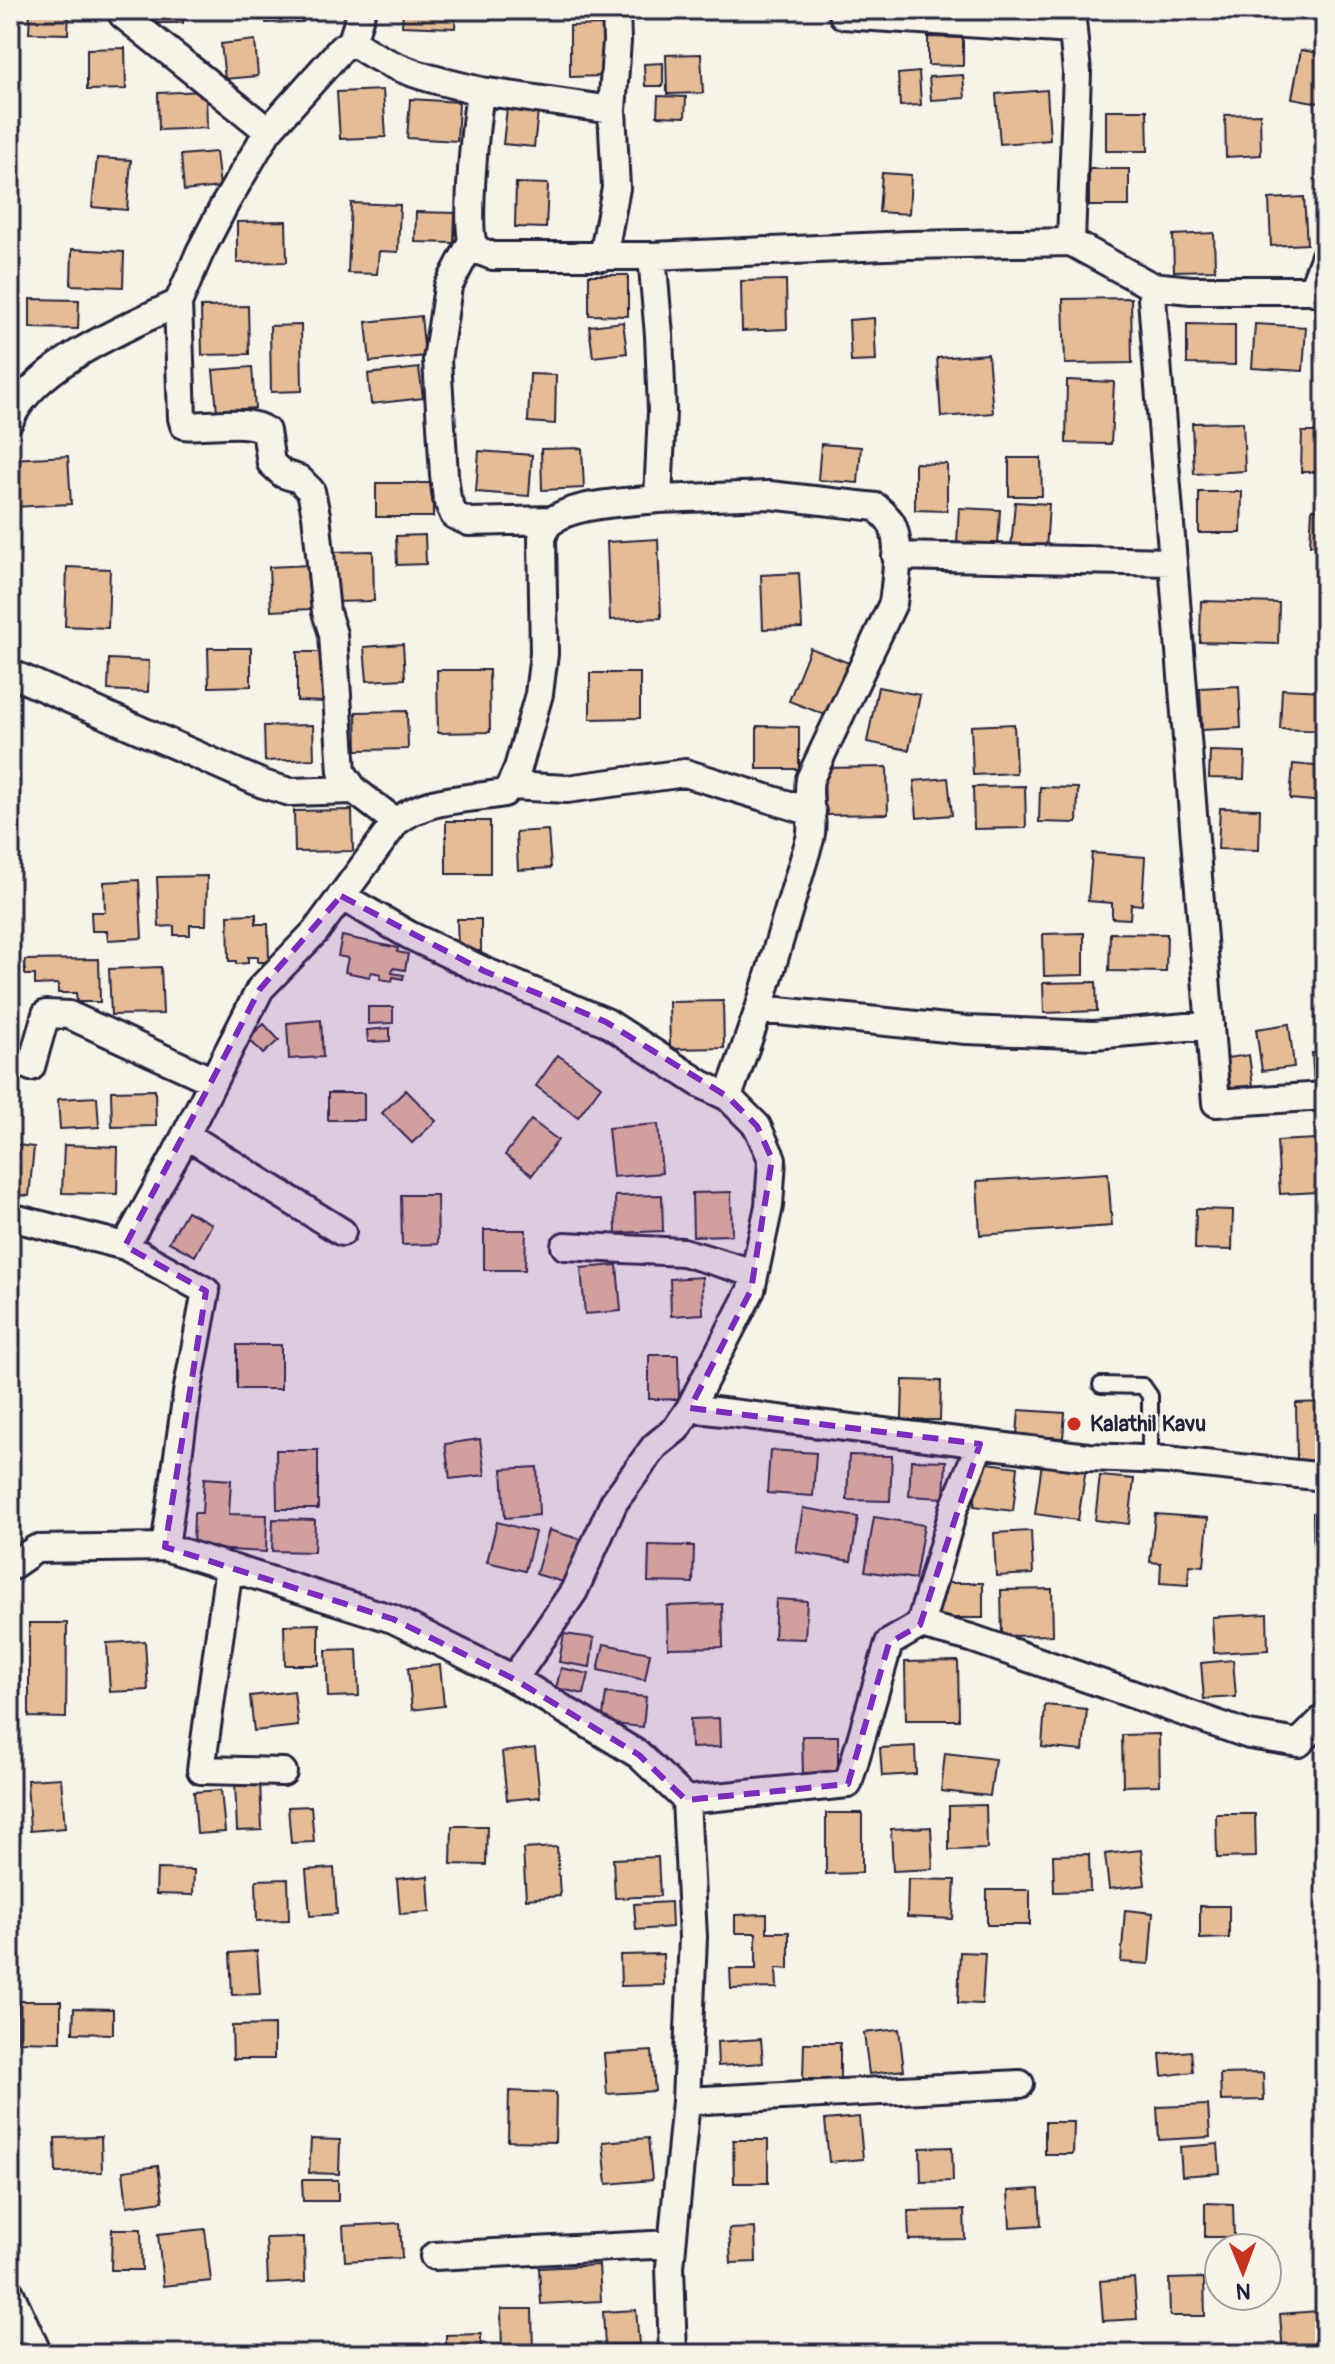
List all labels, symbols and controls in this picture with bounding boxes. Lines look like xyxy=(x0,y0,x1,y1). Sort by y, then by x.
place label: Kalathil Kavu xyxy=(1090,1410,1206,1438)
marker: Kalathil Kavu xyxy=(1065,1415,1083,1433)
north arrow xyxy=(1203,2232,1283,2312)
text: N xyxy=(1236,2277,1251,2305)

